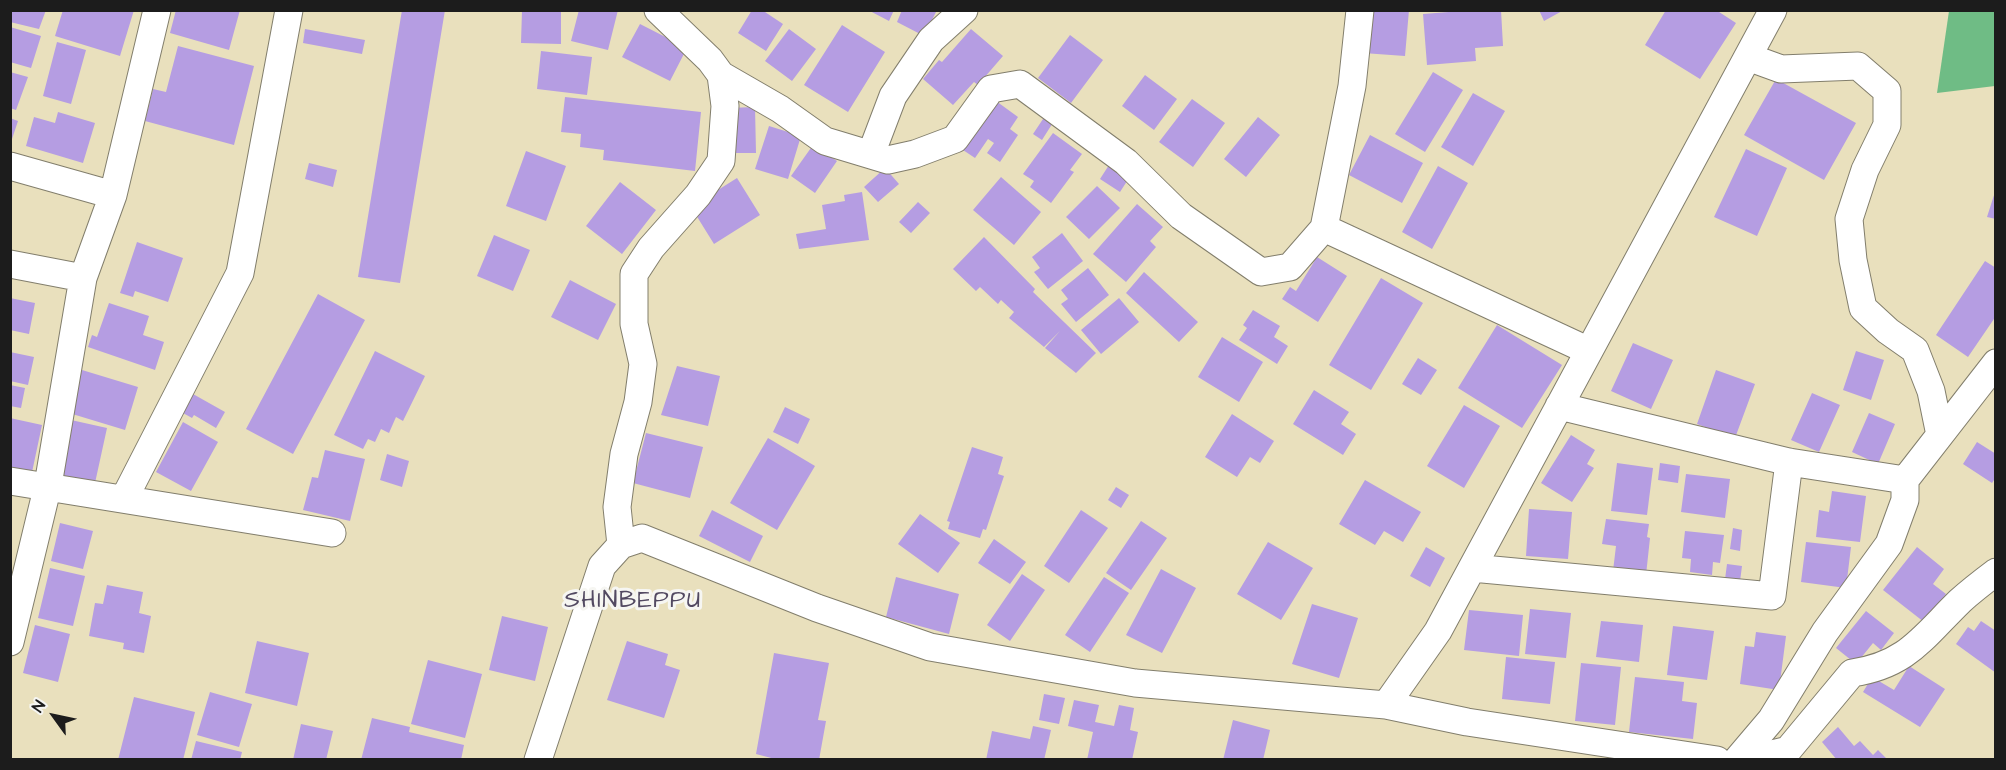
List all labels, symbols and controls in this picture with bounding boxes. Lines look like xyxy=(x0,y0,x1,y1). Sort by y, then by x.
district label: SHINBEPPU xyxy=(564,588,702,616)
north arrow xyxy=(24,686,84,746)
text: N xyxy=(27,696,51,716)

